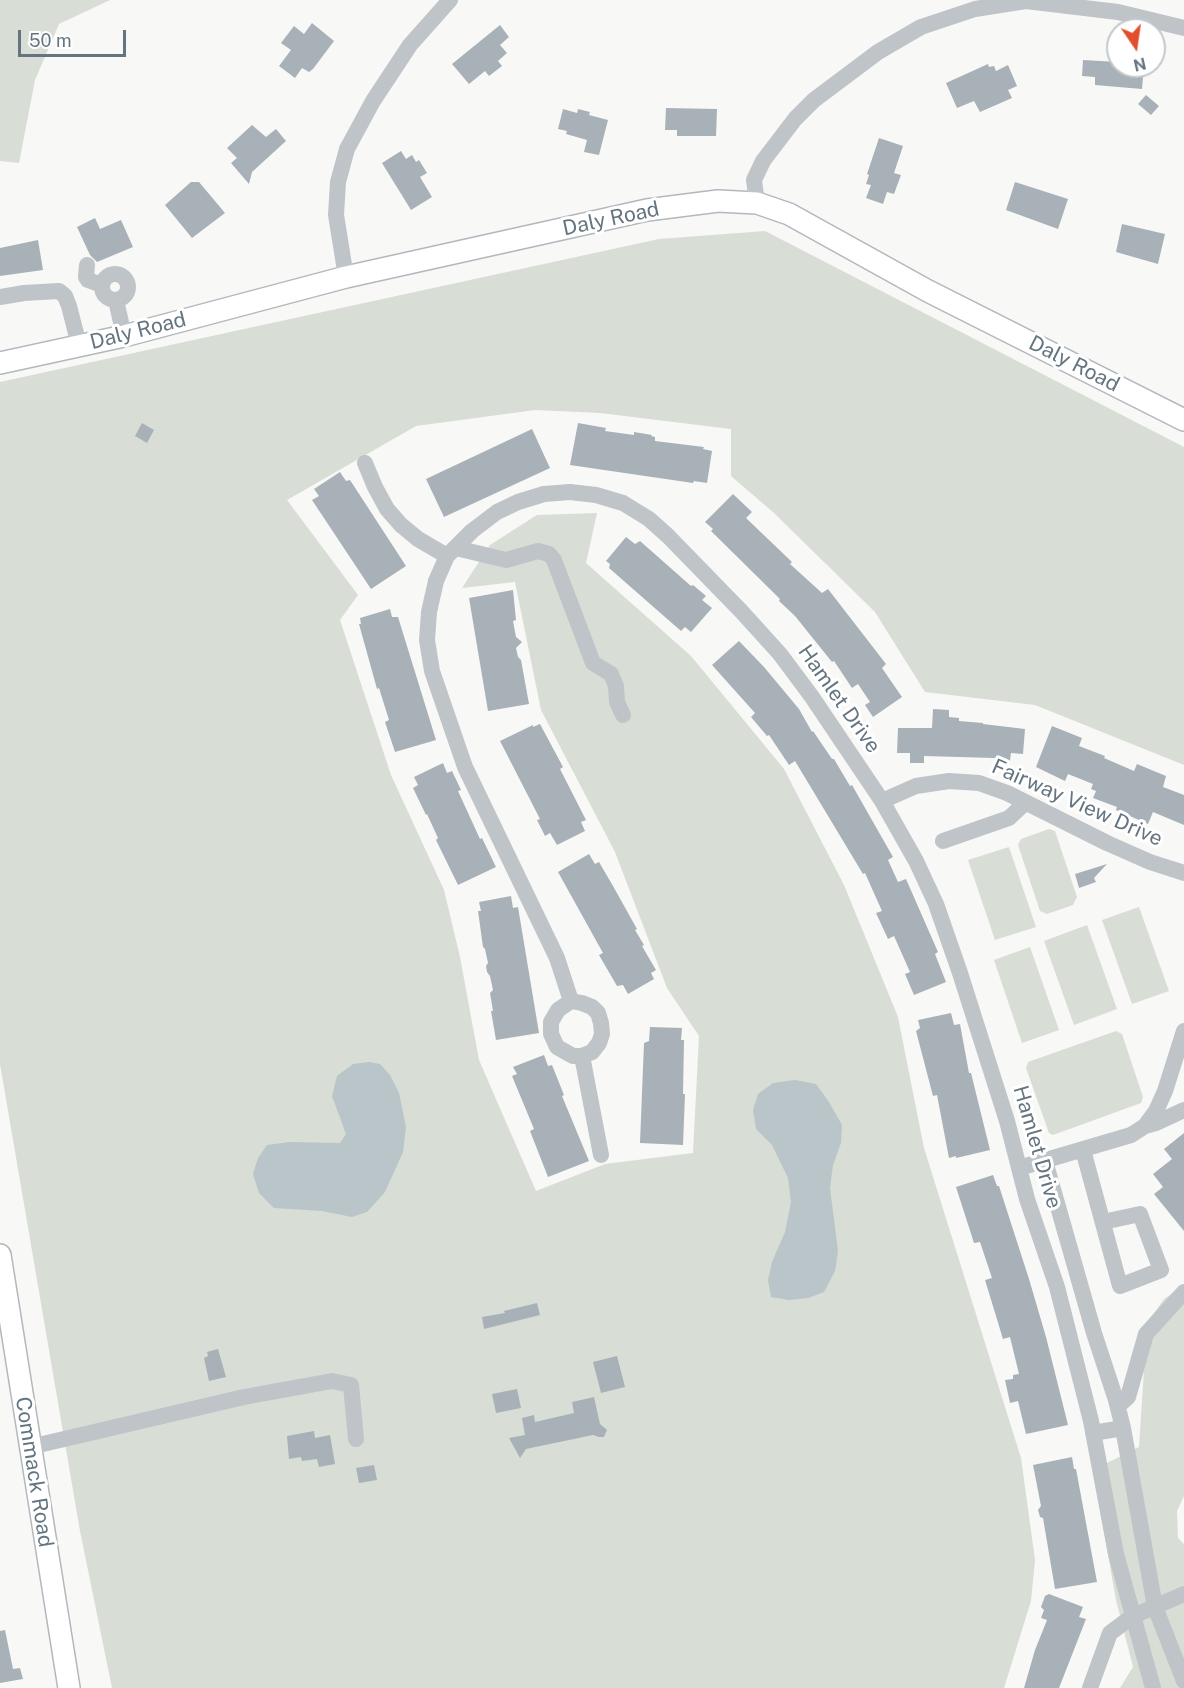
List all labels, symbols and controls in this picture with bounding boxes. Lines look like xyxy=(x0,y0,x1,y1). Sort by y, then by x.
scale bar xyxy=(21,18,129,56)
north arrow xyxy=(1106,18,1166,78)
text: 50 m xyxy=(29,30,72,51)
text: N xyxy=(1131,53,1148,75)
street label: Daly Road xyxy=(560,196,662,242)
street label: Daly Road xyxy=(87,307,189,355)
street label: Daly Road xyxy=(1025,330,1123,398)
street label: Hamlet Drive xyxy=(792,640,886,758)
street label: Fairway View Drive xyxy=(988,754,1166,852)
street label: Hamlet Drive xyxy=(1007,1083,1067,1211)
street label: Commack Road xyxy=(10,1395,58,1549)

